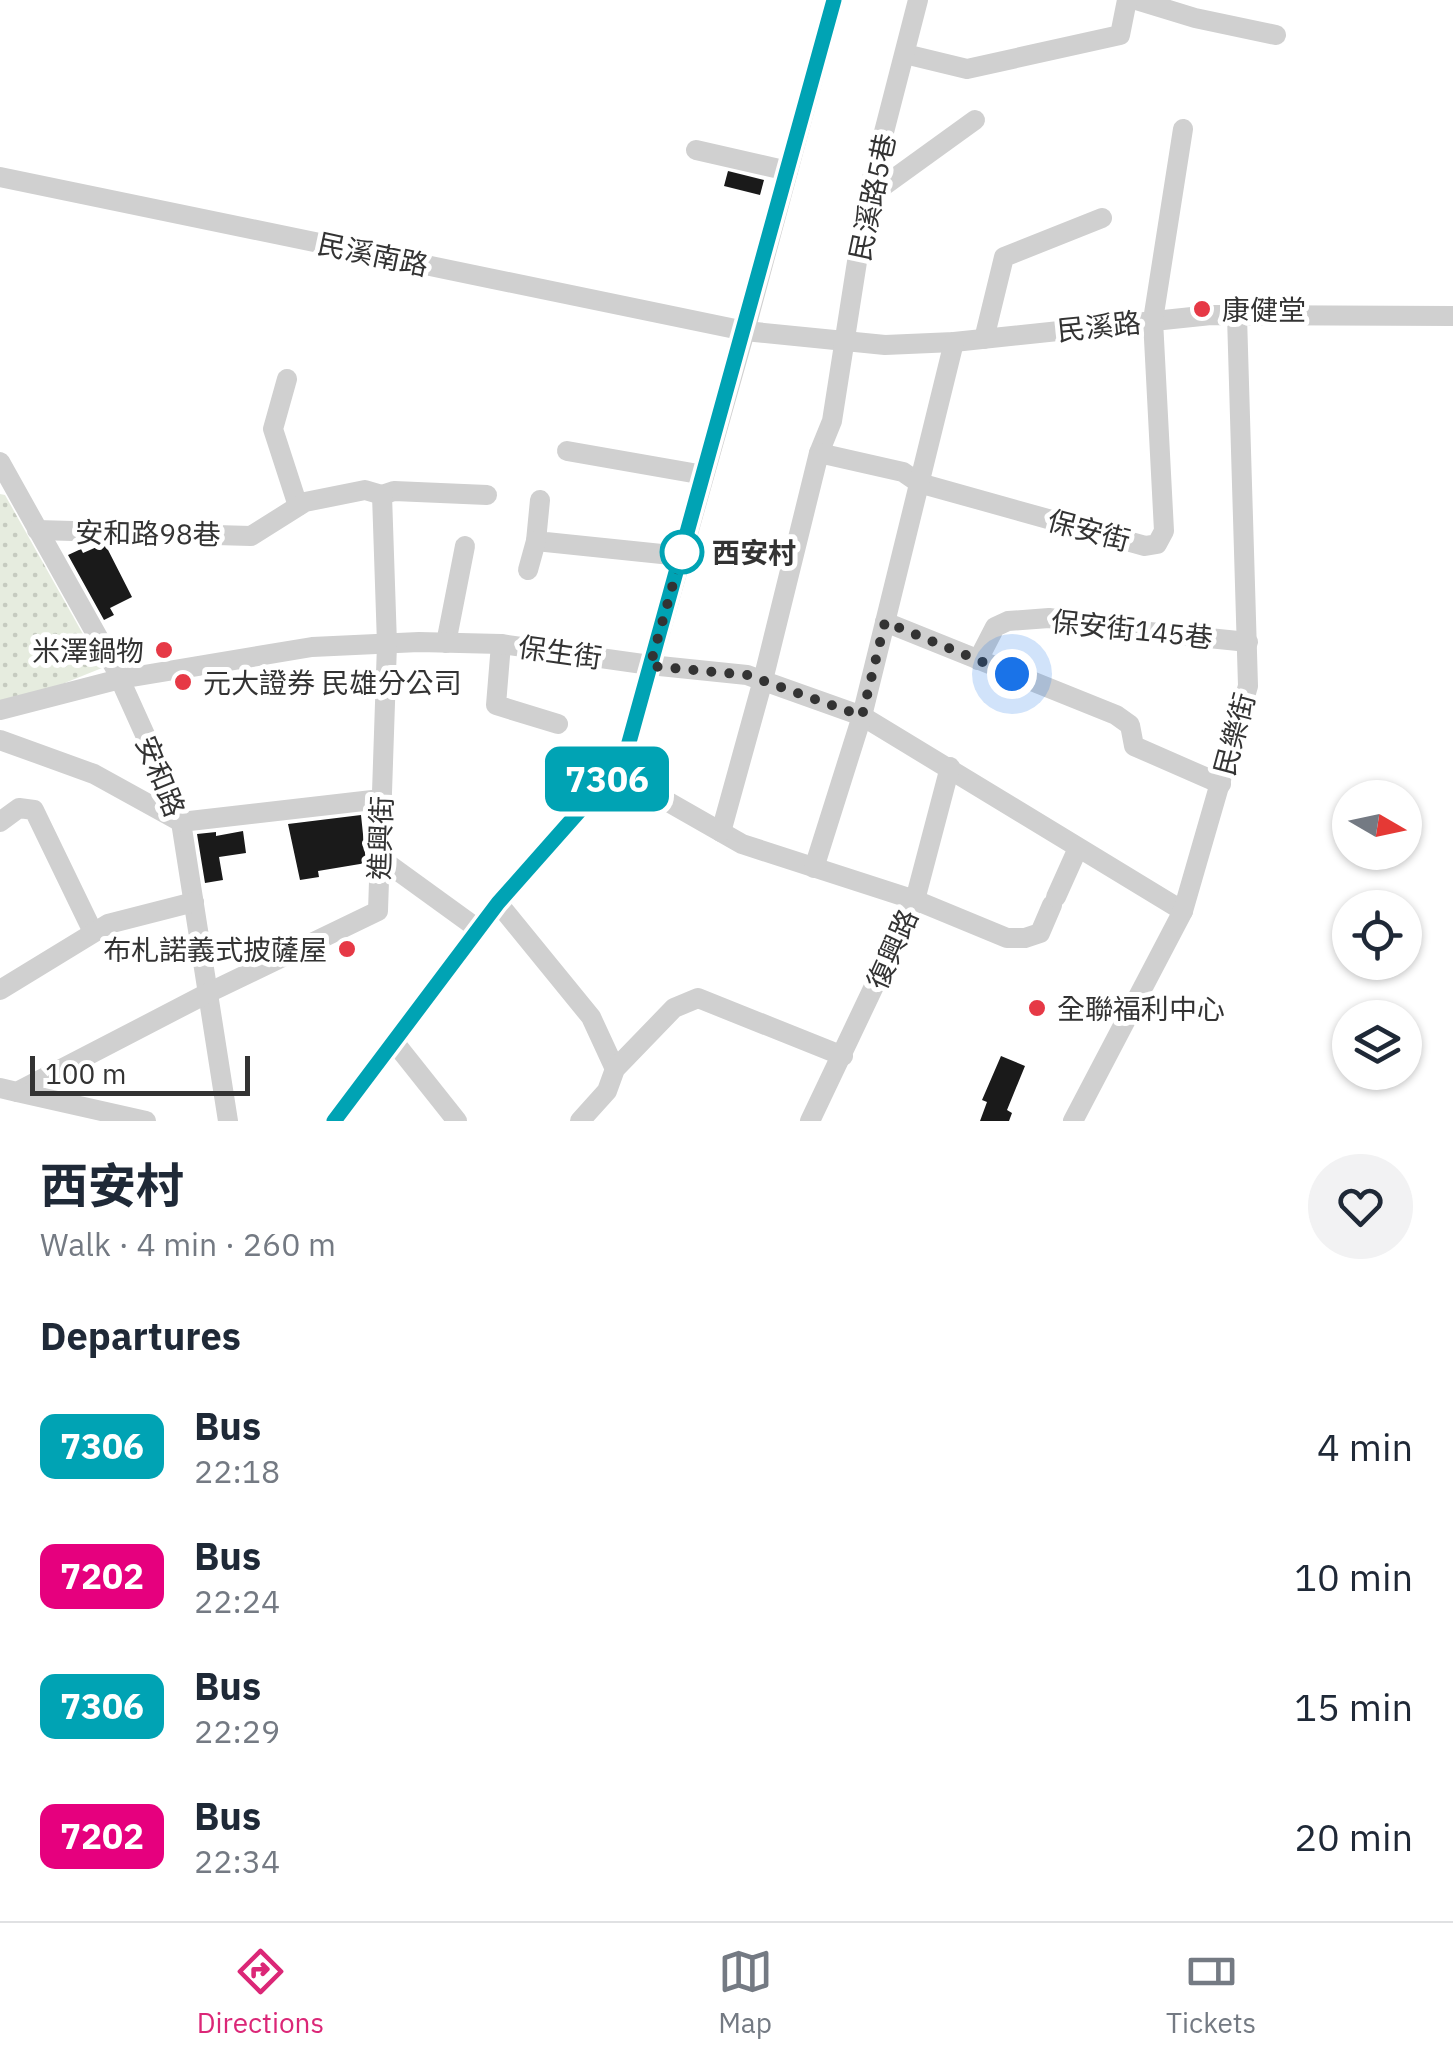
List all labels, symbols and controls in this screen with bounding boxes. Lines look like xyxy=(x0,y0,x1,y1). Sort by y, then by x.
street label: 民溪路5巷 xyxy=(841,130,903,264)
street label: 民溪南路 xyxy=(314,224,432,284)
place label: 康健堂 xyxy=(1222,291,1306,328)
marker: 康健堂 xyxy=(1191,298,1213,320)
street label: 民溪路 xyxy=(1055,303,1143,349)
street label: 保安街 xyxy=(1044,501,1134,559)
street label: 安和路98巷 xyxy=(75,513,221,553)
marker: 西安村 xyxy=(661,531,703,573)
place label: 西安村 xyxy=(712,534,796,571)
street label: 保安街145巷 xyxy=(1049,602,1215,656)
street label: 保生街 xyxy=(516,628,604,676)
place label: 米澤鍋物 xyxy=(32,632,144,669)
marker: 米澤鍋物 xyxy=(153,639,175,661)
your location xyxy=(987,649,1037,699)
place label: 元大證券 民雄分公司 xyxy=(203,664,462,701)
marker: 元大證券 民雄分公司 xyxy=(172,671,194,693)
street label: 民樂街 xyxy=(1205,689,1263,779)
street label: 安和路 xyxy=(128,730,194,822)
line badge: 7306 xyxy=(537,746,677,812)
text: 7306 xyxy=(565,756,649,802)
north arrow xyxy=(1332,780,1422,870)
map controls xyxy=(1332,780,1422,1090)
street label: 進興街 xyxy=(360,795,400,881)
button: locate xyxy=(1332,890,1422,980)
street label: 復興路 xyxy=(858,903,926,995)
place label: 布札諾義式披薩屋 xyxy=(103,931,327,968)
marker: 布札諾義式披薩屋 xyxy=(336,938,358,960)
place label: 全聯福利中心 xyxy=(1057,990,1225,1027)
marker: 全聯福利中心 xyxy=(1026,997,1048,1019)
button: layers xyxy=(1332,1000,1422,1090)
scale bar xyxy=(30,1051,250,1096)
text: 100 m xyxy=(45,1055,126,1092)
text: 西安村 xyxy=(40,1154,184,1216)
button: heart xyxy=(1308,1154,1413,1259)
text: Walk · 4 min · 260 m xyxy=(40,1223,336,1265)
text: Departures xyxy=(40,1311,241,1360)
text: Bus xyxy=(194,1401,261,1450)
text: 4 min xyxy=(1317,1422,1413,1471)
text: 7306 xyxy=(60,1423,144,1469)
text: 22:18 xyxy=(194,1450,280,1492)
text: Bus xyxy=(194,1531,261,1580)
text: 10 min xyxy=(1294,1552,1413,1601)
text: 7202 xyxy=(60,1553,144,1599)
text: 22:24 xyxy=(194,1580,280,1622)
text: Bus xyxy=(194,1661,261,1710)
text: 15 min xyxy=(1294,1682,1413,1731)
text: 7306 xyxy=(60,1683,144,1729)
text: 22:29 xyxy=(194,1710,280,1752)
text: Bus xyxy=(194,1791,261,1840)
text: 20 min xyxy=(1294,1812,1413,1861)
text: 7202 xyxy=(60,1813,144,1859)
text: 22:34 xyxy=(194,1840,280,1882)
tab: Directions xyxy=(197,1944,324,2041)
tab: Map xyxy=(718,1944,773,2041)
tab: Tickets xyxy=(1166,1944,1256,2041)

